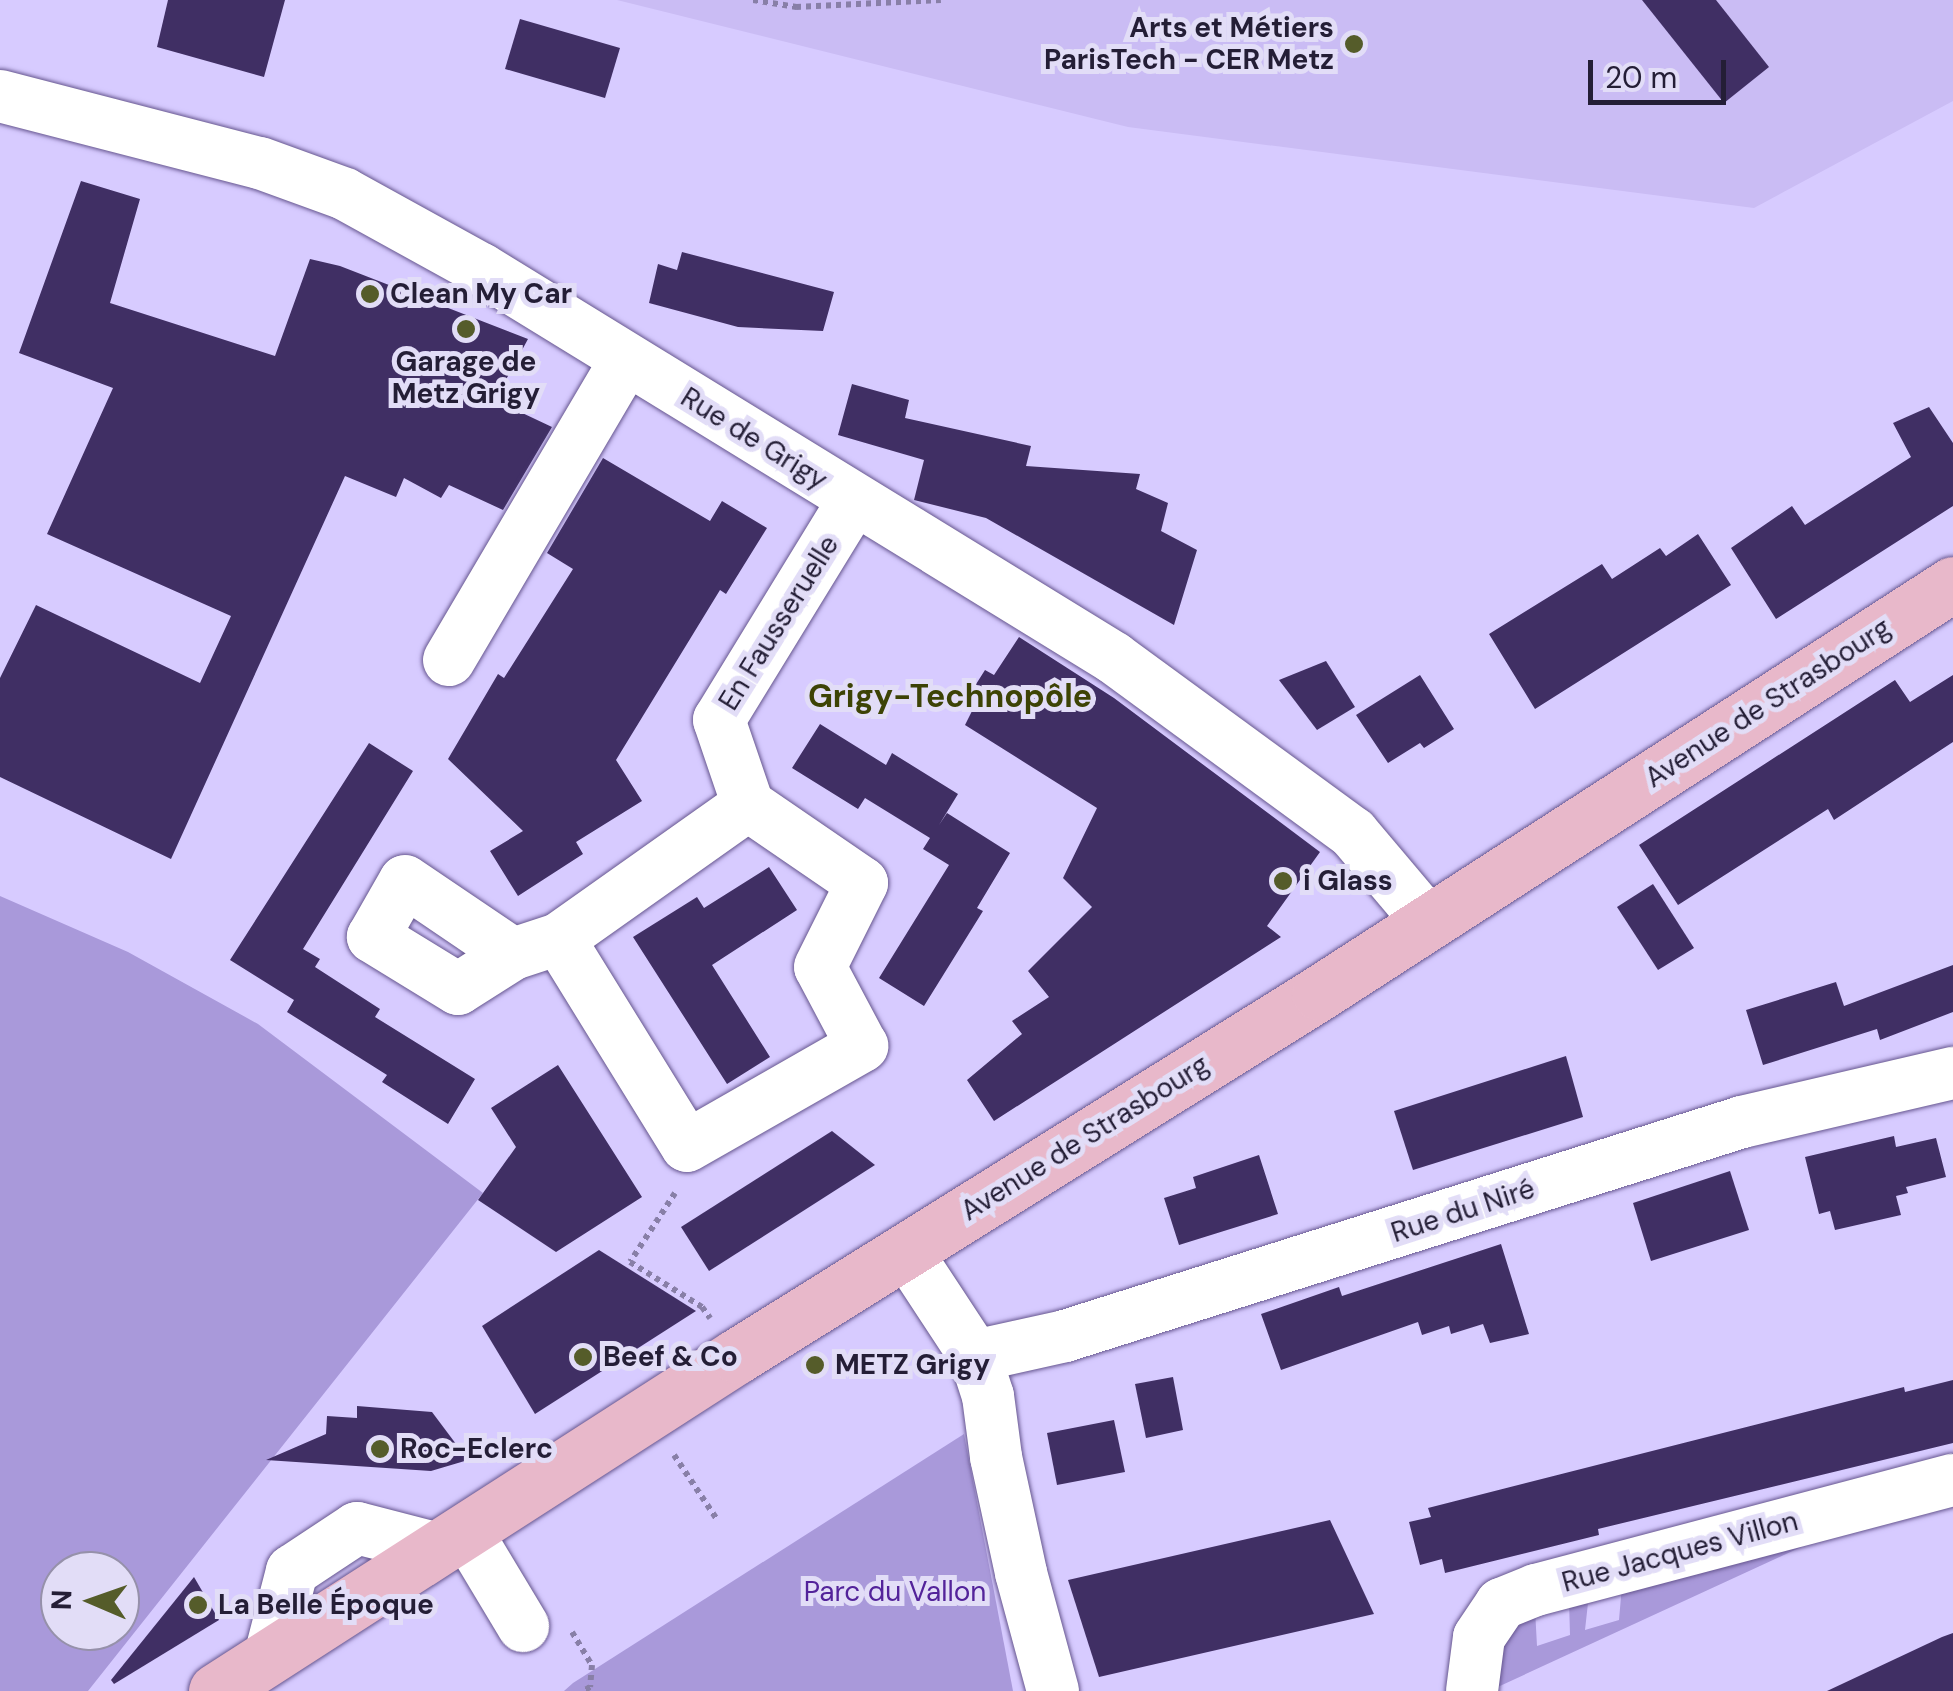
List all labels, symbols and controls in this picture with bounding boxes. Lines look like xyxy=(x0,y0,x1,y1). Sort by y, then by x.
place label: Arts et Métiers ParisTech - CER Metz xyxy=(1044,11,1334,77)
marker: Arts et Métiers ParisTech - CER Metz xyxy=(1343,33,1365,55)
scale bar xyxy=(1593,40,1730,102)
text: 20 m xyxy=(1605,58,1677,97)
place label: Clean My Car xyxy=(390,277,572,311)
marker: Clean My Car xyxy=(359,283,381,305)
marker: Garage de Metz Grigy xyxy=(455,318,477,340)
place label: Garage de Metz Grigy xyxy=(392,345,540,411)
street label: Rue de Grigy xyxy=(675,381,833,497)
street label: En Fausseruelle xyxy=(712,530,846,716)
street label: Avenue de Strasbourg xyxy=(1639,611,1897,795)
district label: Grigy-Technopôle xyxy=(808,677,1092,715)
place label: i Glass xyxy=(1303,864,1393,898)
marker: i Glass xyxy=(1272,870,1294,892)
street label: Avenue de Strasbourg xyxy=(955,1048,1215,1228)
street label: Rue du Niré xyxy=(1387,1172,1539,1250)
place label: Beef & Co xyxy=(603,1340,738,1374)
marker: Beef & Co xyxy=(572,1346,594,1368)
place label: METZ Grigy xyxy=(835,1348,990,1382)
marker: METZ Grigy xyxy=(804,1354,826,1376)
place label: Roc-Eclerc xyxy=(400,1432,553,1466)
marker: Roc-Eclerc xyxy=(369,1438,391,1460)
street label: Rue Jacques Villon xyxy=(1558,1504,1802,1600)
north arrow xyxy=(40,1551,140,1651)
park label: Parc du Vallon xyxy=(804,1575,986,1609)
place label: La Belle Époque xyxy=(218,1588,434,1622)
text: N xyxy=(43,1589,80,1611)
marker: La Belle Époque xyxy=(187,1594,209,1616)

